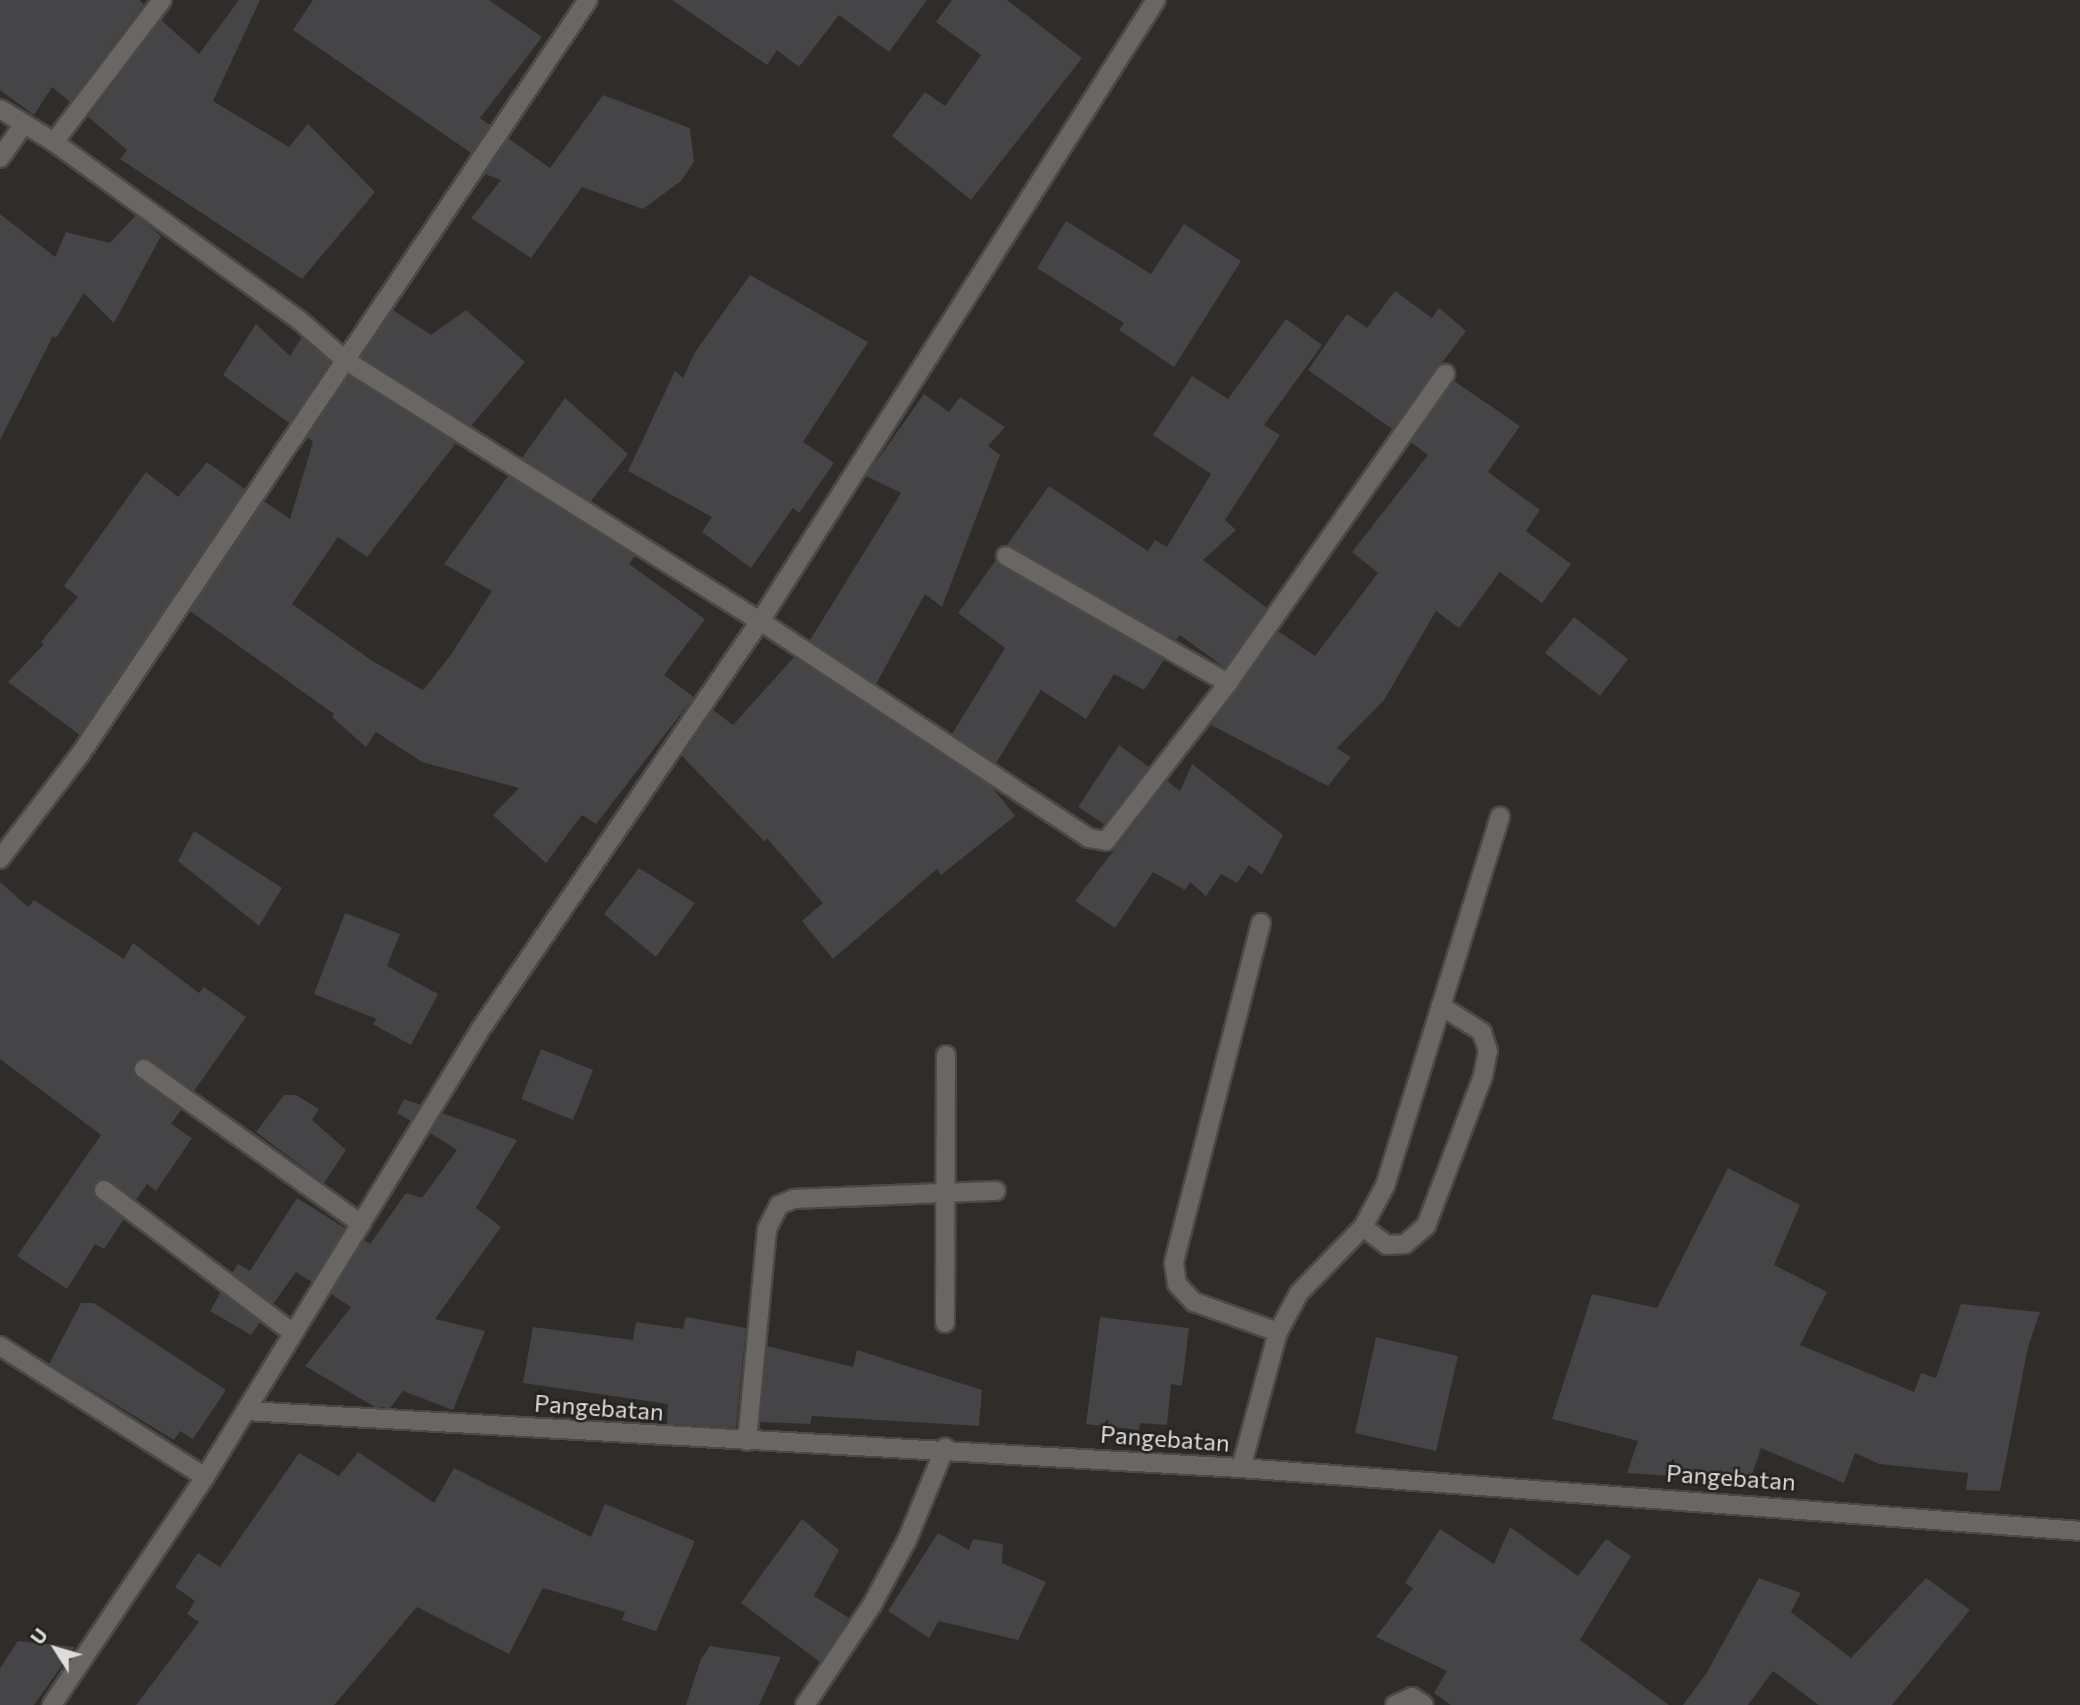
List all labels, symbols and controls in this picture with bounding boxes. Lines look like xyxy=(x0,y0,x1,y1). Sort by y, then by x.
street label: Pangebatan xyxy=(533,1388,665,1426)
street label: Pangebatan xyxy=(1099,1419,1231,1457)
street label: Pangebatan xyxy=(1665,1458,1797,1496)
north arrow xyxy=(21,1614,91,1684)
text: U xyxy=(25,1624,52,1649)

